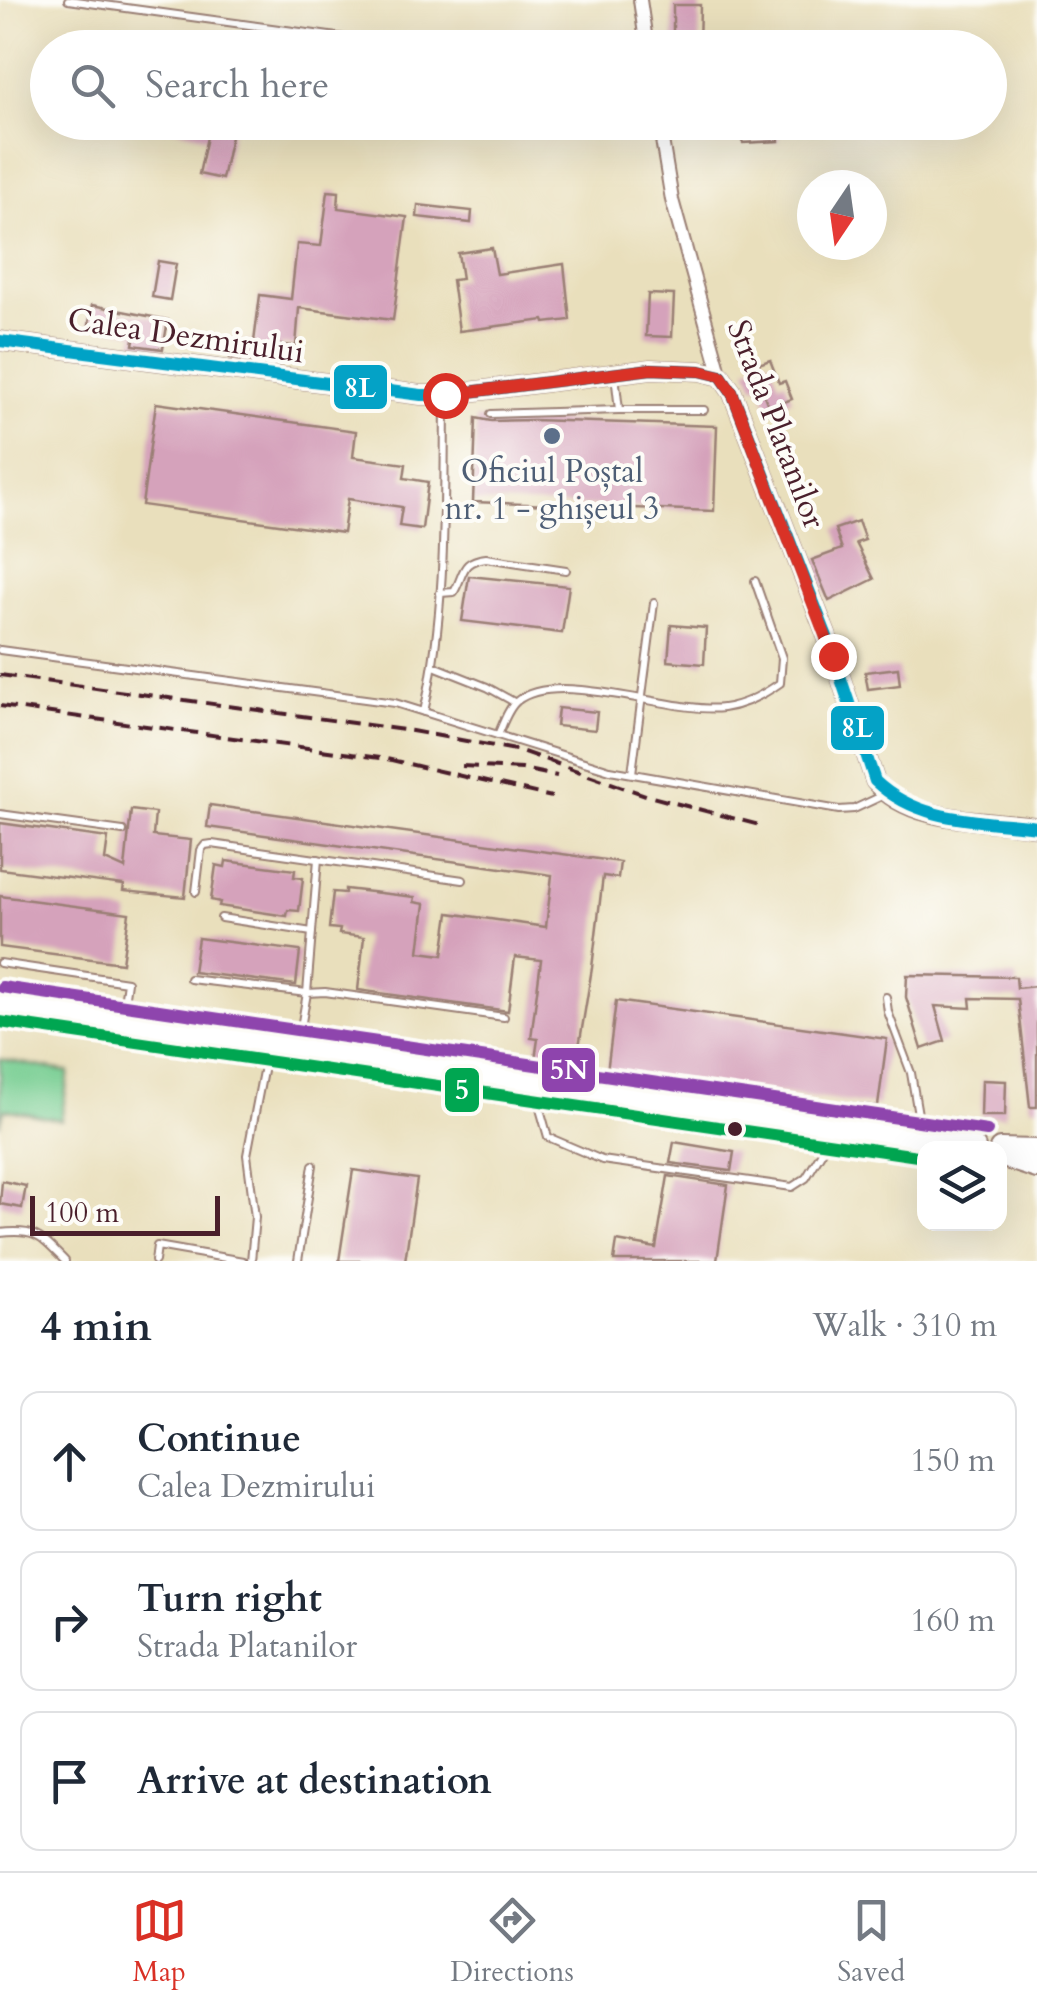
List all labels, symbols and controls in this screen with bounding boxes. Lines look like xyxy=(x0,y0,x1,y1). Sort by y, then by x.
search box xyxy=(30,30,1007,140)
icon: search xyxy=(65,58,120,113)
text: Search here xyxy=(145,59,329,111)
north arrow xyxy=(797,170,887,260)
street label: Calea Dezmirului xyxy=(65,298,307,374)
street label: Strada Platanilor xyxy=(716,314,836,535)
line badge: 8L xyxy=(332,363,389,411)
text: 8L xyxy=(344,369,376,407)
route start xyxy=(423,373,469,419)
marker: Oficiul Poștal nr. 1 - ghișeul 3 xyxy=(541,425,563,447)
place label: Oficiul Poștal nr. 1 - ghișeul 3 xyxy=(445,450,659,531)
route end xyxy=(811,634,857,680)
line badge: 8L xyxy=(829,704,886,752)
text: 8L xyxy=(841,709,873,747)
line badge: 5N xyxy=(540,1046,597,1094)
text: 5N xyxy=(550,1051,588,1089)
line badge: 5 xyxy=(443,1066,481,1114)
text: 5 xyxy=(455,1071,469,1109)
unlabelled marker xyxy=(725,1119,745,1139)
map controls xyxy=(917,1141,1007,1231)
button: layers xyxy=(917,1141,1007,1231)
scale bar xyxy=(30,1191,220,1236)
text: 100 m xyxy=(45,1194,119,1232)
text: 4 min xyxy=(40,1298,152,1355)
text: Walk · 310 m xyxy=(812,1304,997,1348)
text: Continue xyxy=(137,1413,301,1465)
icon: ahead xyxy=(42,1434,97,1489)
text: 150 m xyxy=(910,1439,995,1483)
text: Calea Dezmirului xyxy=(137,1465,375,1509)
text: Turn right xyxy=(137,1573,322,1625)
icon: right xyxy=(42,1594,97,1649)
text: 160 m xyxy=(910,1599,995,1643)
text: Strada Platanilor xyxy=(137,1625,357,1669)
icon: arrive xyxy=(42,1754,97,1809)
text: Arrive at destination xyxy=(137,1755,492,1807)
tab: Map xyxy=(132,1893,187,1991)
tab: Directions xyxy=(450,1893,574,1991)
tab: Saved xyxy=(837,1893,905,1991)

